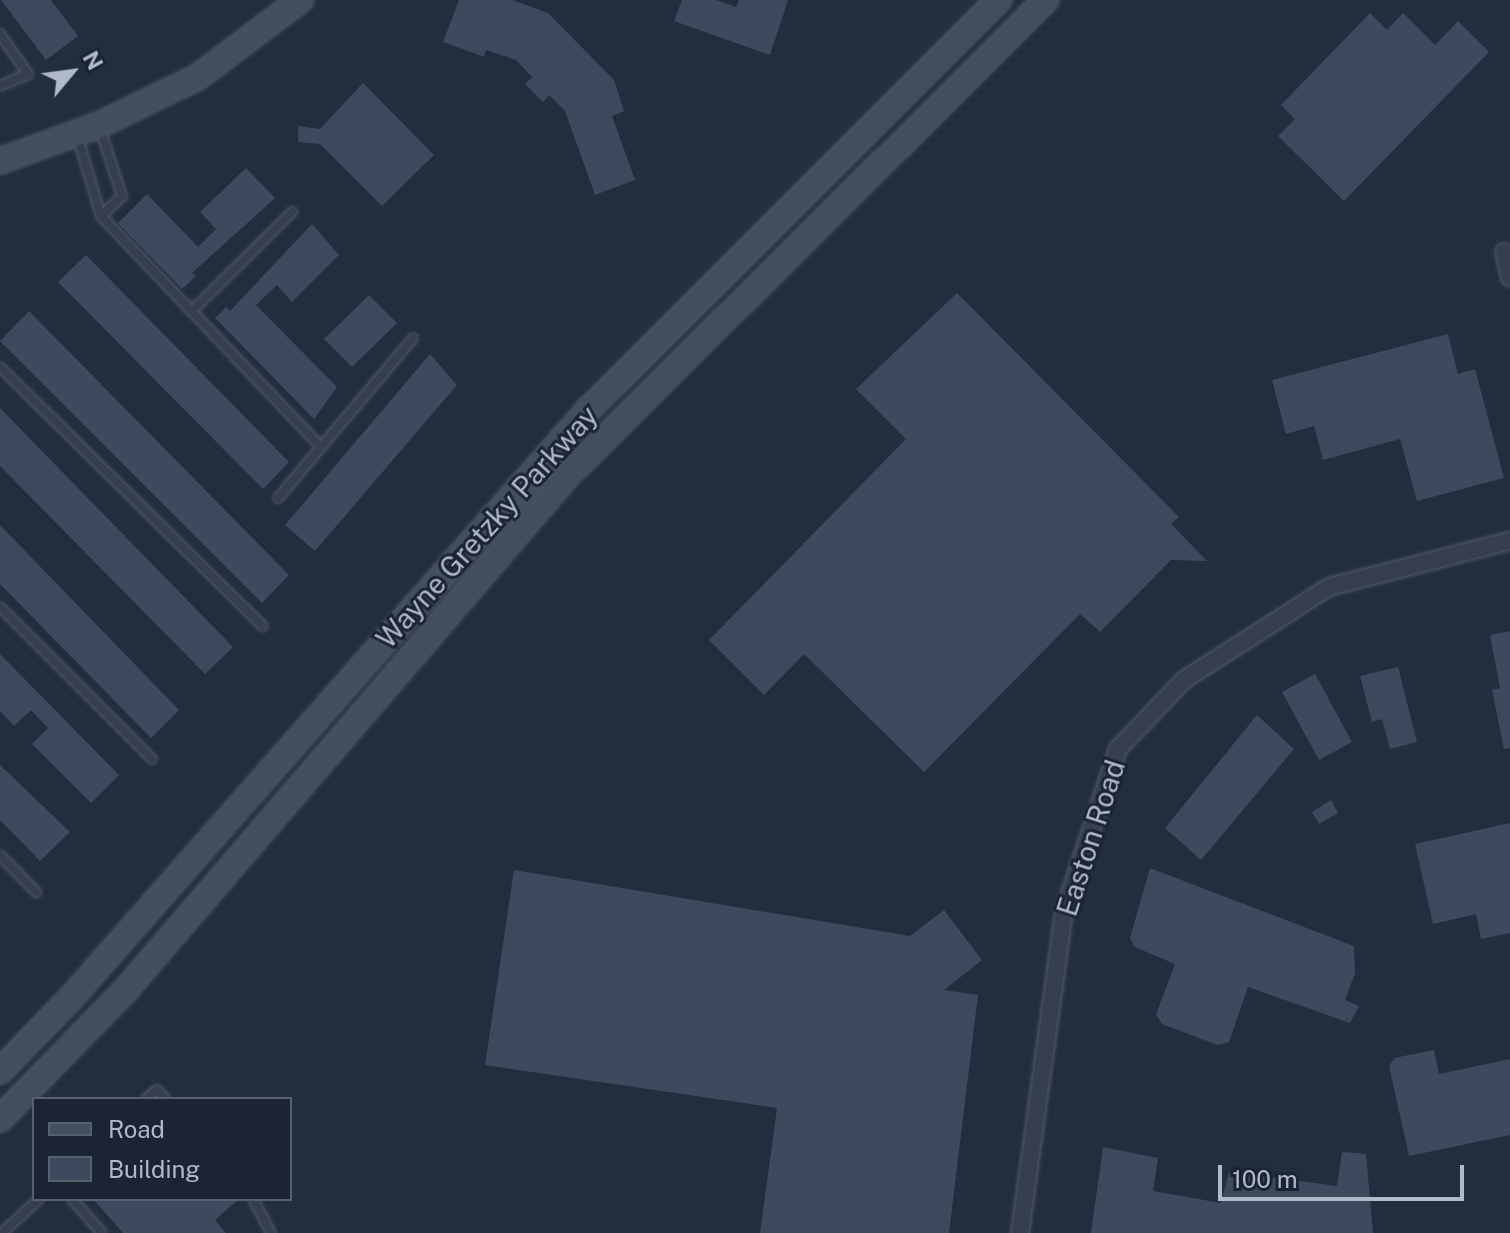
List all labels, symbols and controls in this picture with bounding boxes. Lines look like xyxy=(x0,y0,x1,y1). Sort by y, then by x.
north arrow xyxy=(32,32,112,112)
text: N xyxy=(77,47,109,74)
street label: Wayne Gretzky Parkway xyxy=(369,399,605,655)
street label: Easton Road xyxy=(1050,756,1132,920)
legend xyxy=(32,1097,292,1201)
text: Road xyxy=(108,1115,165,1143)
scale bar xyxy=(1222,1149,1468,1199)
text: Building xyxy=(108,1155,200,1183)
text: 100 m xyxy=(1232,1165,1298,1193)

